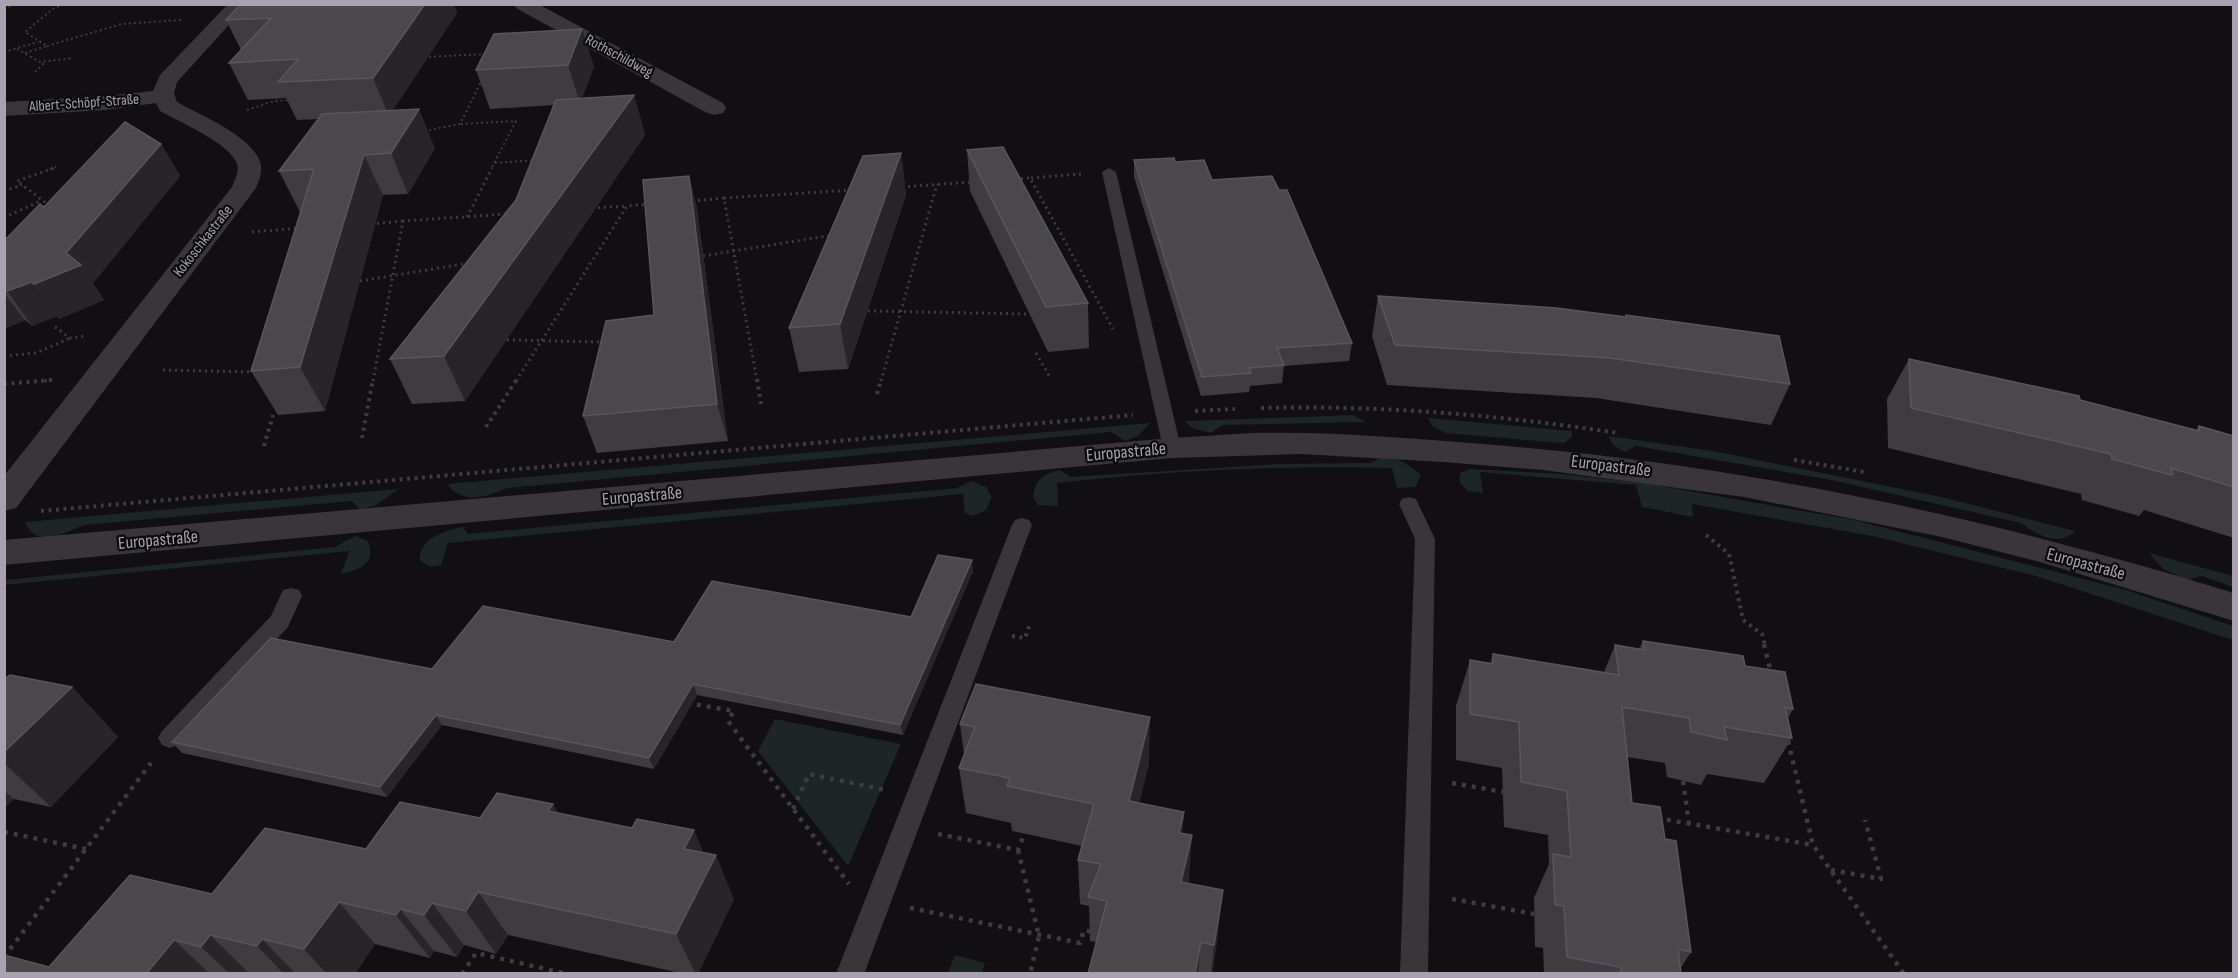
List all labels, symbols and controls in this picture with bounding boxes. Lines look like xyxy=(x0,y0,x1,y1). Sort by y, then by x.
street label: Rothschildweg xyxy=(582,30,656,82)
street label: Albert-Schöpf-Straße xyxy=(27,90,140,116)
street label: Kokoschkastraße xyxy=(169,201,237,281)
street label: Europastraße xyxy=(1085,438,1167,466)
street label: Europastraße xyxy=(1570,451,1652,481)
street label: Europastraße xyxy=(601,482,683,510)
street label: Europastraße xyxy=(117,526,199,554)
street label: Europastraße xyxy=(2045,543,2127,585)

